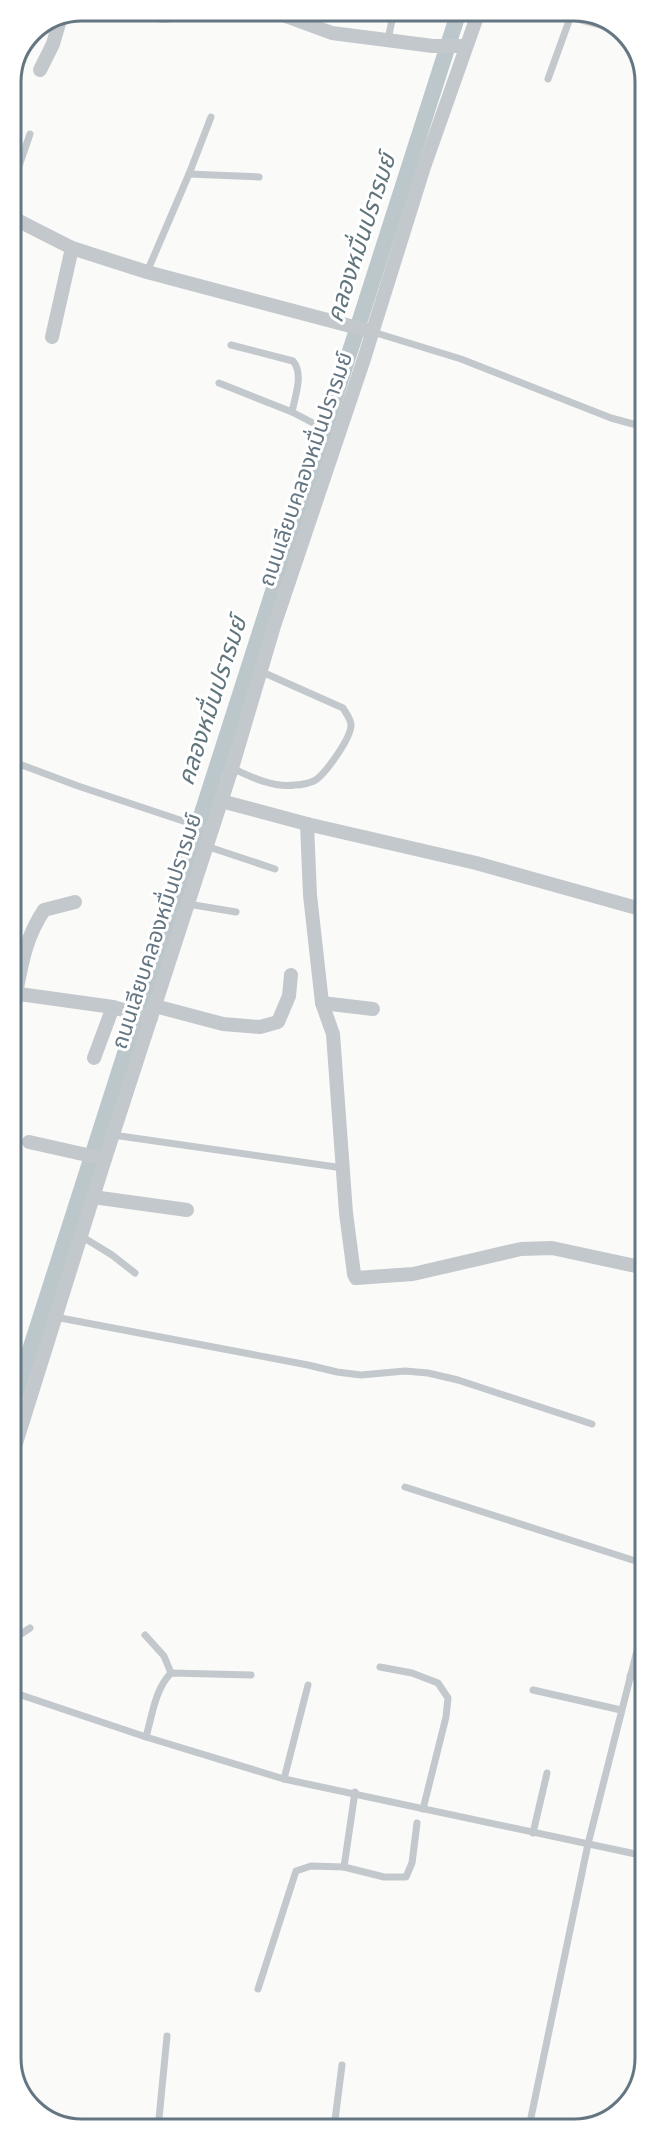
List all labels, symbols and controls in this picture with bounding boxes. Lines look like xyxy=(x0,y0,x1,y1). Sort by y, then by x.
water label: คลองหมื่นปรารมย์ xyxy=(318,145,403,326)
street label: ถนนเลียบคลองหมื่นปรารมย์ xyxy=(251,348,358,590)
water label: คลองหมื่นปรารมย์ xyxy=(169,608,254,789)
street label: ถนนเลียบคลองหมื่นปรารมย์ xyxy=(104,809,207,1052)

